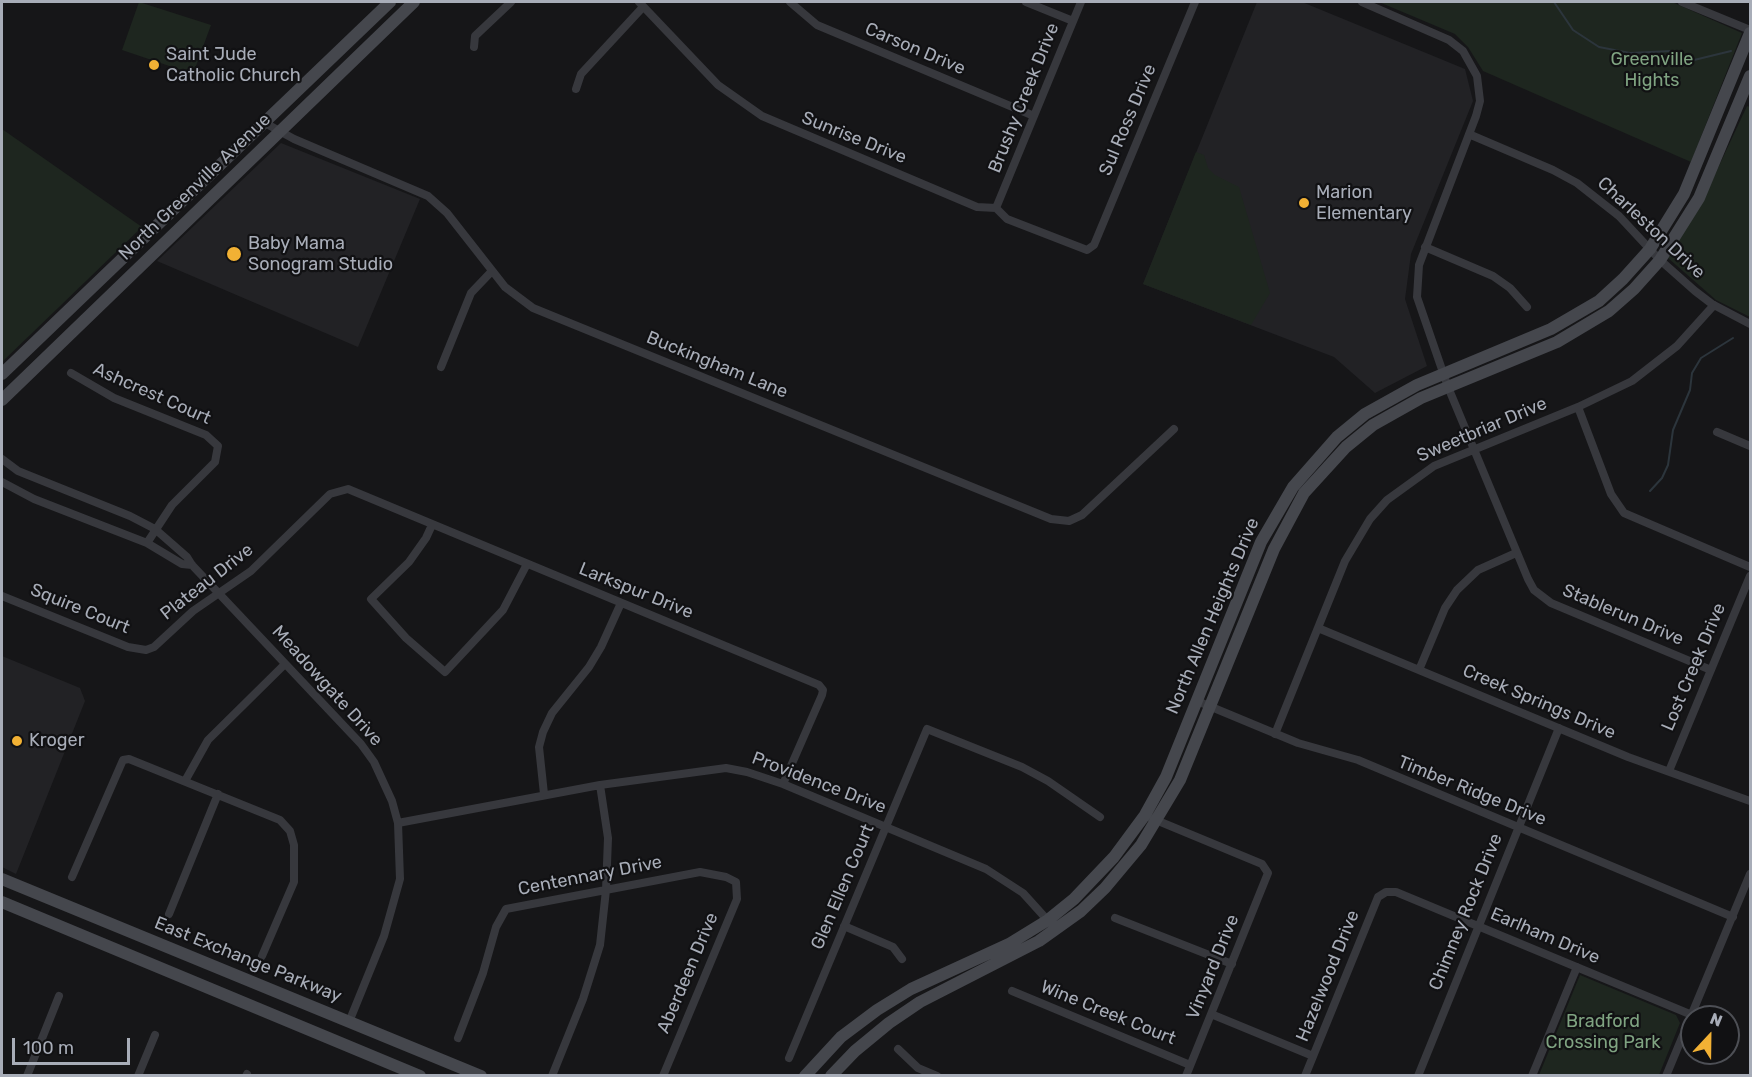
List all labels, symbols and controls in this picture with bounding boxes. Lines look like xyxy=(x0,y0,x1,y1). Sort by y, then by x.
street label: Carson Drive xyxy=(862,18,968,80)
street label: Brushy Creek Drive xyxy=(984,20,1064,176)
place label: Saint Jude Catholic Church xyxy=(166,44,301,86)
park label: Greenville Hights xyxy=(1611,49,1693,92)
marker: Saint Jude Catholic Church xyxy=(147,58,161,72)
street label: Sul Ross Drive xyxy=(1095,61,1161,179)
street label: Sunrise Drive xyxy=(798,107,910,169)
street label: North Greenville Avenue xyxy=(115,109,275,265)
street label: Charleston Drive xyxy=(1593,173,1709,283)
place label: Marion Elementary xyxy=(1316,182,1412,224)
marker: Marion Elementary xyxy=(1297,196,1311,210)
place label: Baby Mama Sonogram Studio xyxy=(248,233,393,276)
marker: Baby Mama Sonogram Studio xyxy=(225,245,243,263)
street label: Buckingham Lane xyxy=(643,327,791,403)
street label: Ashcrest Court xyxy=(90,358,214,430)
street label: Sweetbriar Drive xyxy=(1414,393,1550,467)
street label: North Allen Heights Drive xyxy=(1162,515,1264,717)
street label: Plateau Drive xyxy=(156,539,258,625)
street label: Larkspur Drive xyxy=(576,558,696,624)
street label: Squire Court xyxy=(27,579,133,639)
street label: Stablerun Drive xyxy=(1559,580,1687,650)
street label: Lost Creek Drive xyxy=(1657,600,1731,734)
street label: Meadowgate Drive xyxy=(267,621,387,751)
street label: Creek Springs Drive xyxy=(1459,660,1619,744)
place label: Kroger xyxy=(29,730,84,752)
marker: Kroger xyxy=(10,734,24,748)
street label: Providence Drive xyxy=(749,747,889,819)
street label: Timber Ridge Drive xyxy=(1395,751,1549,831)
street label: Glen Ellen Court xyxy=(807,821,879,953)
street label: Chimney Rock Drive xyxy=(1425,830,1507,994)
street label: Centennary Drive xyxy=(516,851,664,901)
street label: Earlham Drive xyxy=(1487,903,1603,969)
street label: Hazelwood Drive xyxy=(1292,907,1364,1045)
street label: Aberdeen Drive xyxy=(653,909,723,1037)
street label: Vinyard Drive xyxy=(1182,911,1244,1023)
street label: East Exchange Parkway xyxy=(151,913,345,1007)
street label: Wine Creek Court xyxy=(1037,976,1179,1050)
north arrow xyxy=(1680,1005,1740,1065)
text: N xyxy=(1707,1009,1725,1031)
park label: Bradford Crossing Park xyxy=(1545,1011,1661,1054)
scale bar xyxy=(15,1026,134,1064)
text: 100 m xyxy=(23,1037,74,1059)

